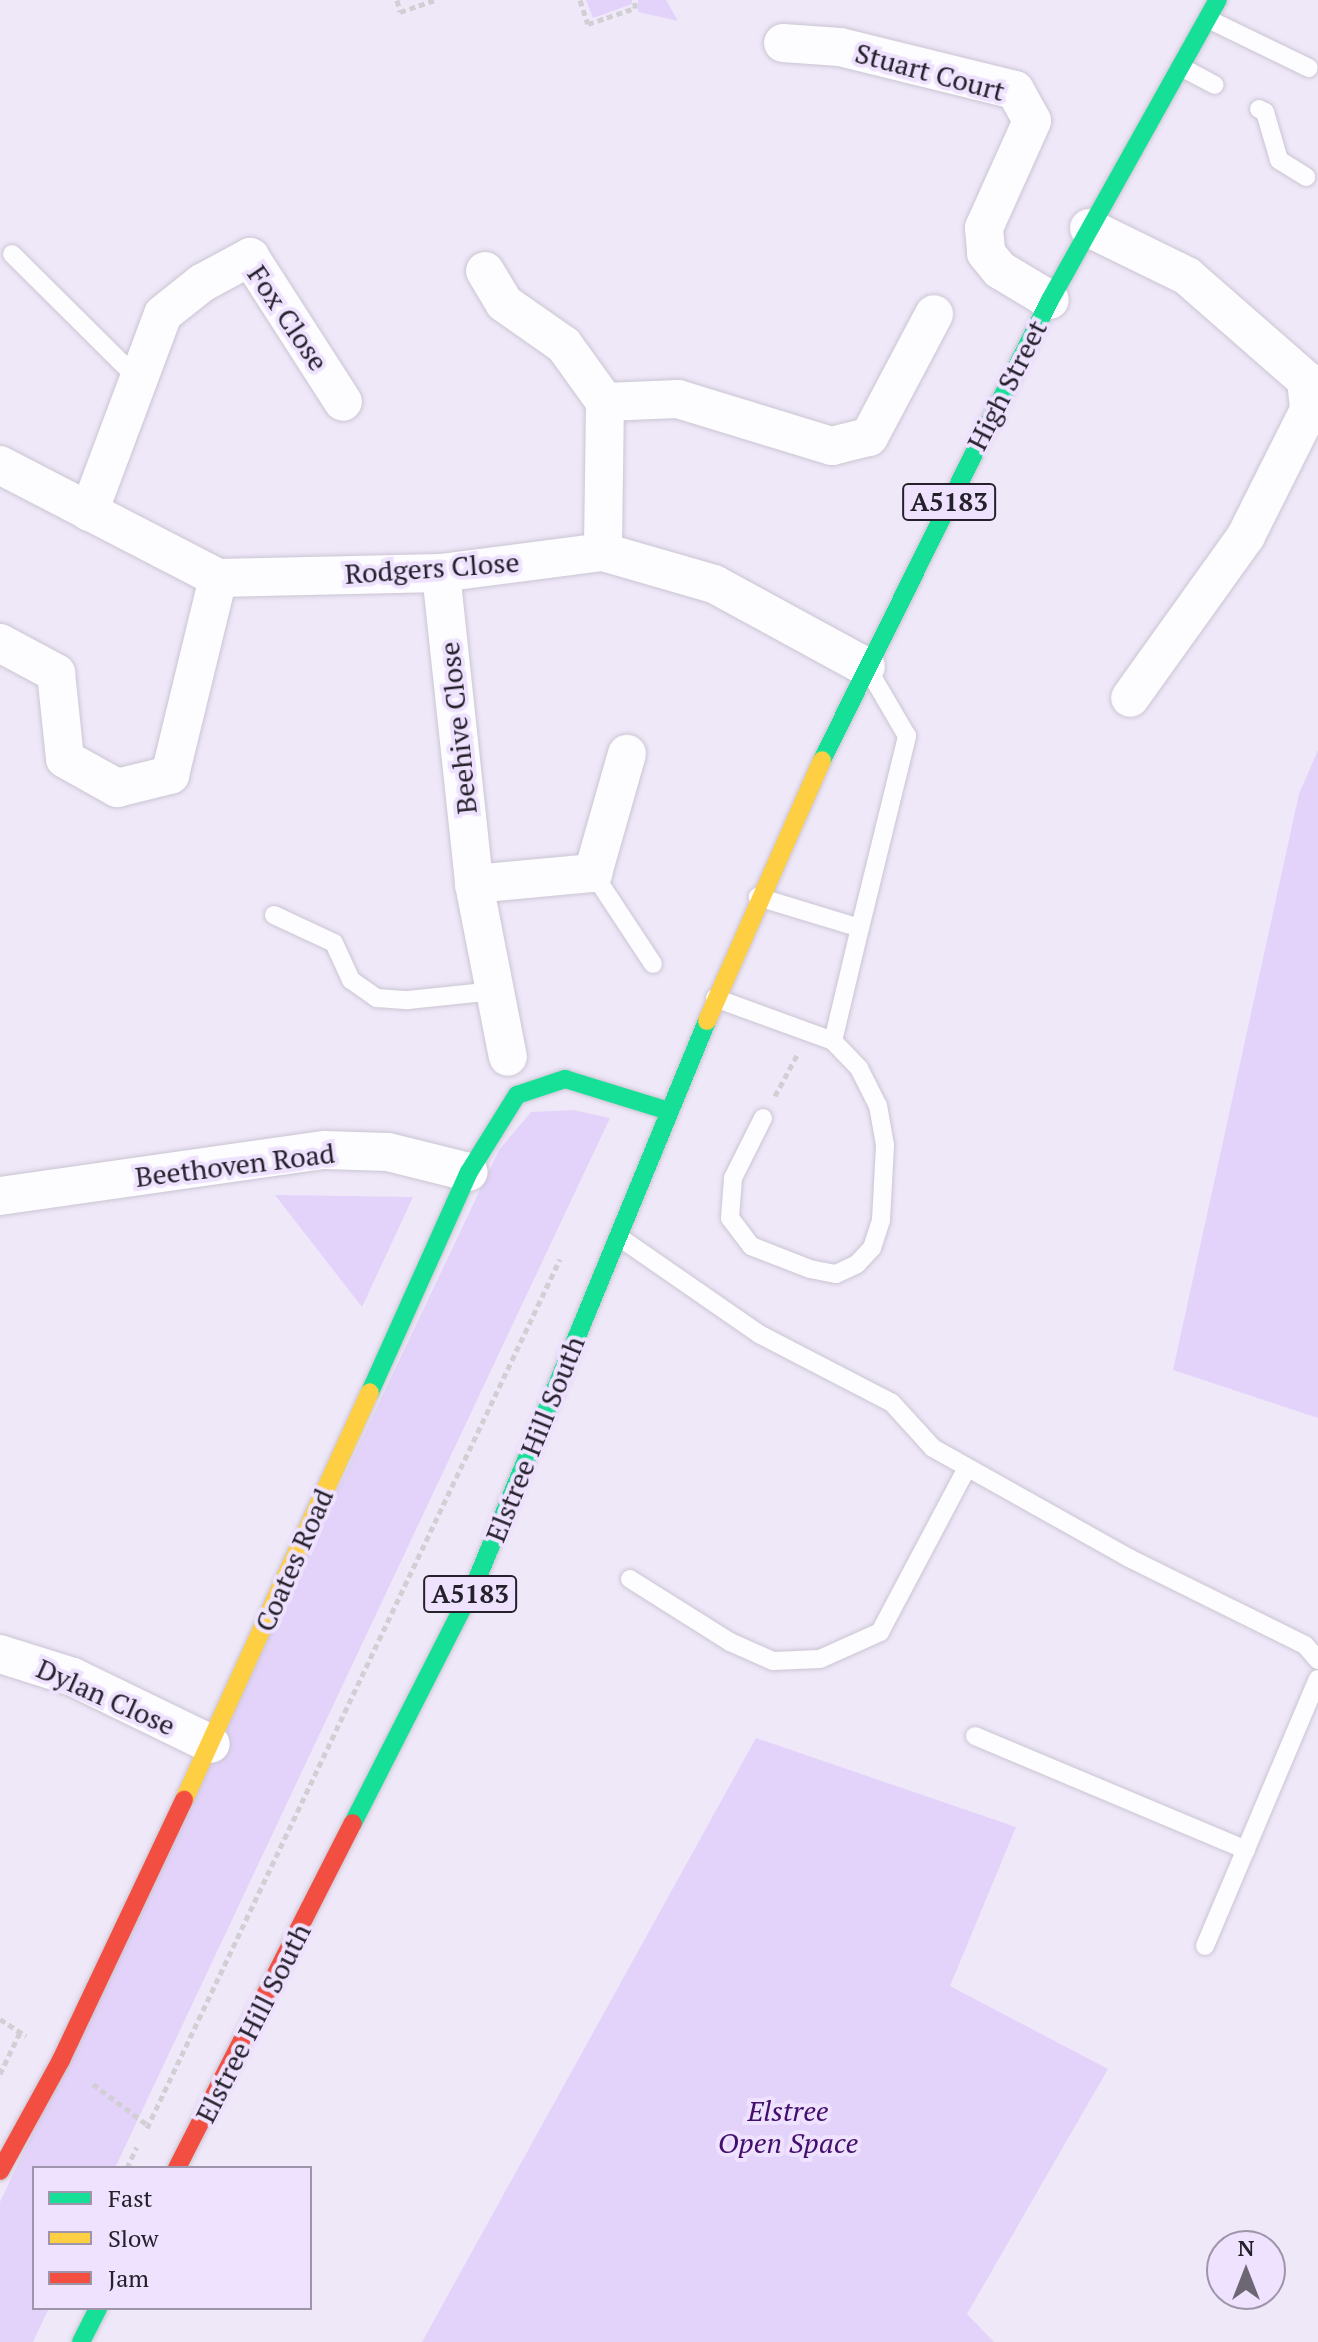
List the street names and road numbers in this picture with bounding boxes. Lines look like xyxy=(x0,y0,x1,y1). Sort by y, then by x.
street label: Stuart Court xyxy=(851,36,1009,108)
street label: Fox Close xyxy=(241,259,335,377)
street label: High Street xyxy=(960,314,1054,456)
road number: A5183 xyxy=(901,480,997,524)
street label: Rodgers Close xyxy=(344,545,520,591)
street label: Beehive Close xyxy=(432,640,484,816)
street label: Beethoven Road xyxy=(133,1136,337,1194)
street label: Elstree Hill South xyxy=(478,1331,592,1547)
street label: Coates Road xyxy=(248,1483,340,1637)
road number: A5183 xyxy=(422,1572,518,1616)
street label: Dylan Close xyxy=(32,1652,180,1742)
street label: Elstree Hill South xyxy=(188,1918,318,2128)

